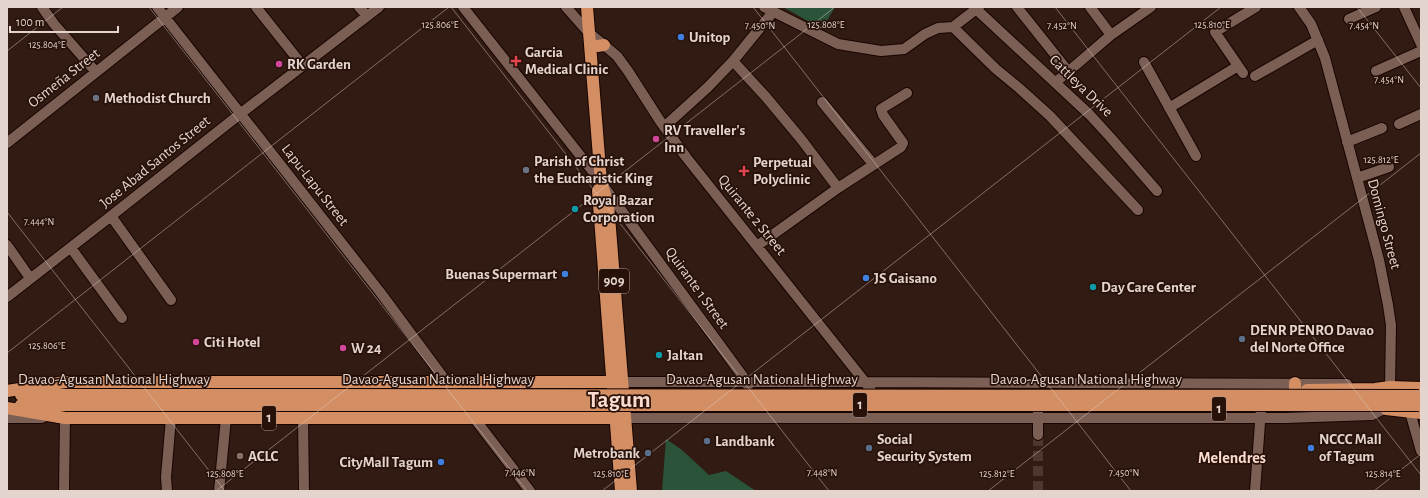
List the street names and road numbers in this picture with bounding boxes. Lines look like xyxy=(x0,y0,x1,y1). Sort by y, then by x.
street label: Osmeña Street xyxy=(25,45,103,111)
street label: Cattleya Drive xyxy=(1046,52,1116,120)
street label: Jose Abad Santos Street xyxy=(97,113,213,211)
street label: Lapu-Lapu Street xyxy=(279,141,351,229)
street label: Quirante 2 Street xyxy=(715,172,789,258)
street label: Domingo Street xyxy=(1365,177,1403,271)
street label: Quirante 1 Street xyxy=(662,244,732,332)
road number: 909 xyxy=(599,269,629,293)
street label: Davao-Agusan National Highway xyxy=(18,372,211,387)
street label: Davao-Agusan National Highway xyxy=(342,372,535,387)
street label: Davao-Agusan National Highway xyxy=(666,372,859,387)
street label: Davao-Agusan National Highway xyxy=(990,372,1183,387)
road number: 1 xyxy=(853,393,867,417)
road number: 1 xyxy=(1212,397,1226,421)
road number: 1 xyxy=(262,406,276,430)

